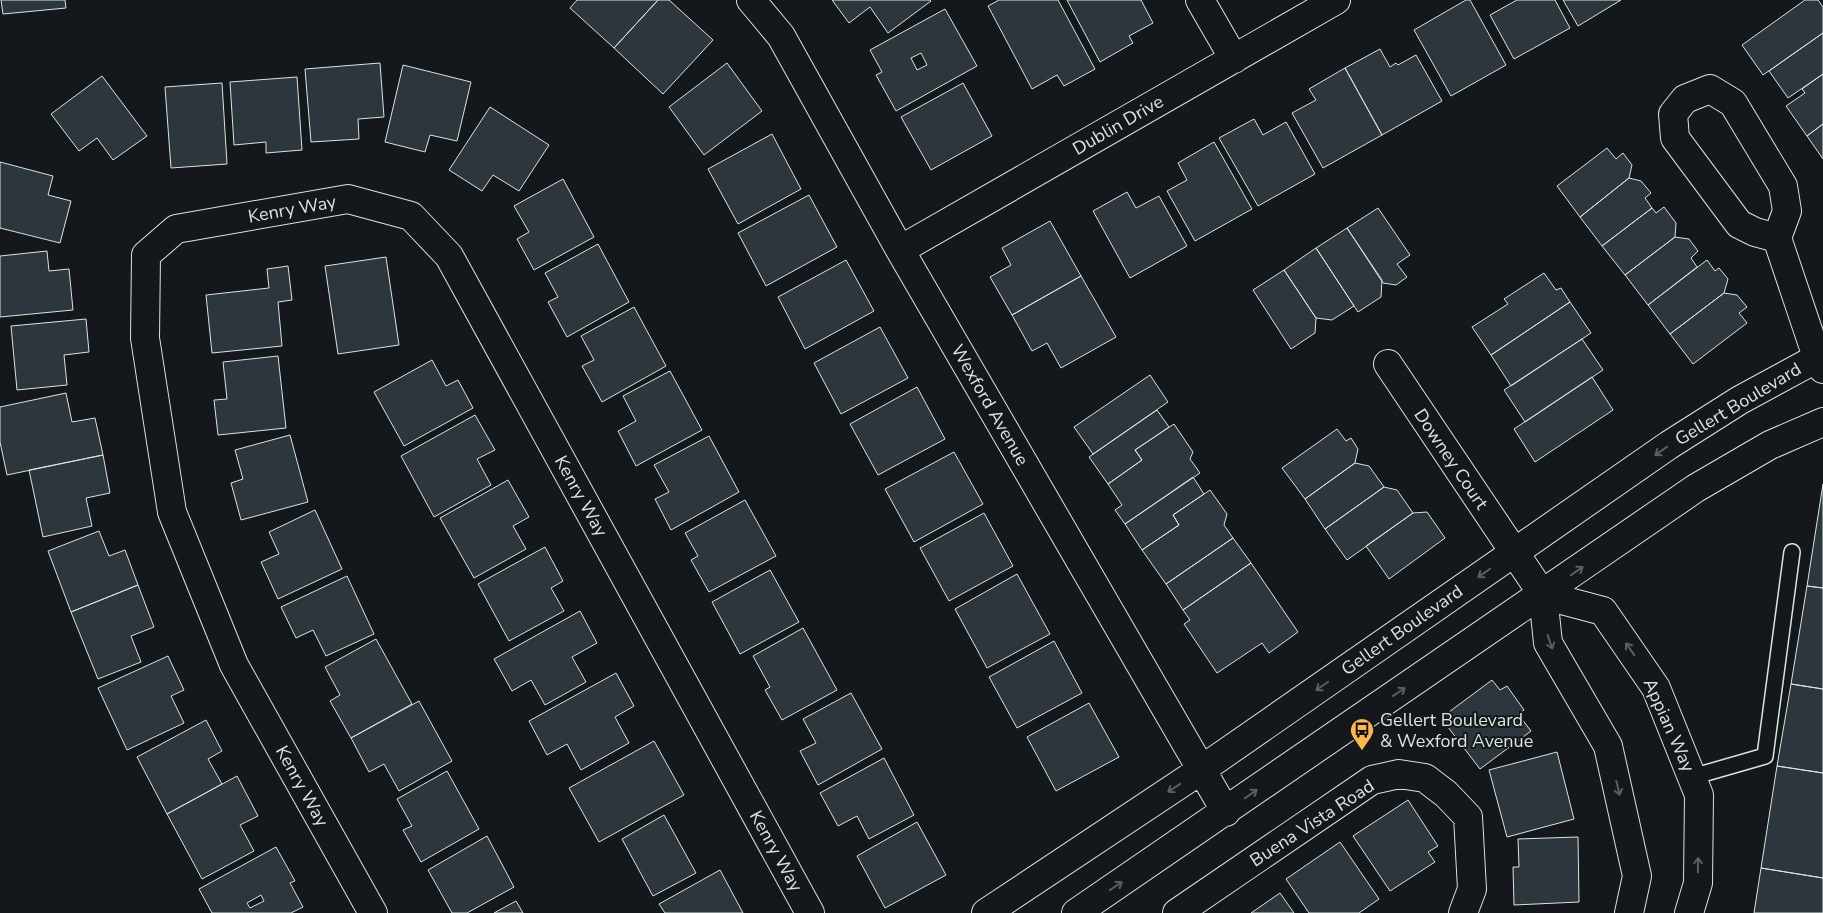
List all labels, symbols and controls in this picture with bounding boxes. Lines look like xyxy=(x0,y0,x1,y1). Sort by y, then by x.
street label: Dublin Drive xyxy=(1068,89,1168,161)
street label: Kenry Way xyxy=(246,189,339,229)
street label: Wexford Avenue xyxy=(946,340,1034,470)
street label: Gellert Boulevard xyxy=(1671,357,1805,451)
street label: Downey Court xyxy=(1408,404,1494,515)
one-way arrow xyxy=(1654,446,1668,456)
street label: Kenry Way xyxy=(549,451,613,541)
one-way arrow xyxy=(1569,566,1583,576)
one-way arrow xyxy=(1477,568,1491,578)
street label: Gellert Boulevard xyxy=(1337,579,1467,681)
one-way arrow xyxy=(1545,634,1555,650)
one-way arrow xyxy=(1625,643,1635,657)
street label: Appian Way xyxy=(1638,674,1701,776)
one-way arrow xyxy=(1315,681,1329,691)
one-way arrow xyxy=(1392,687,1406,698)
place label: Gellert Boulevard & Wexford Avenue xyxy=(1380,708,1533,753)
bus stop icon: Gellert Boulevard & Wexford Avenue xyxy=(1349,717,1375,751)
street label: Kenry Way xyxy=(270,741,334,831)
street label: Buena Vista Road xyxy=(1245,774,1379,872)
one-way arrow xyxy=(1613,780,1623,796)
one-way arrow xyxy=(1167,783,1181,793)
one-way arrow xyxy=(1243,789,1257,799)
street label: Kenry Way xyxy=(744,806,808,896)
one-way arrow xyxy=(1693,858,1703,874)
one-way arrow xyxy=(1109,881,1123,891)

